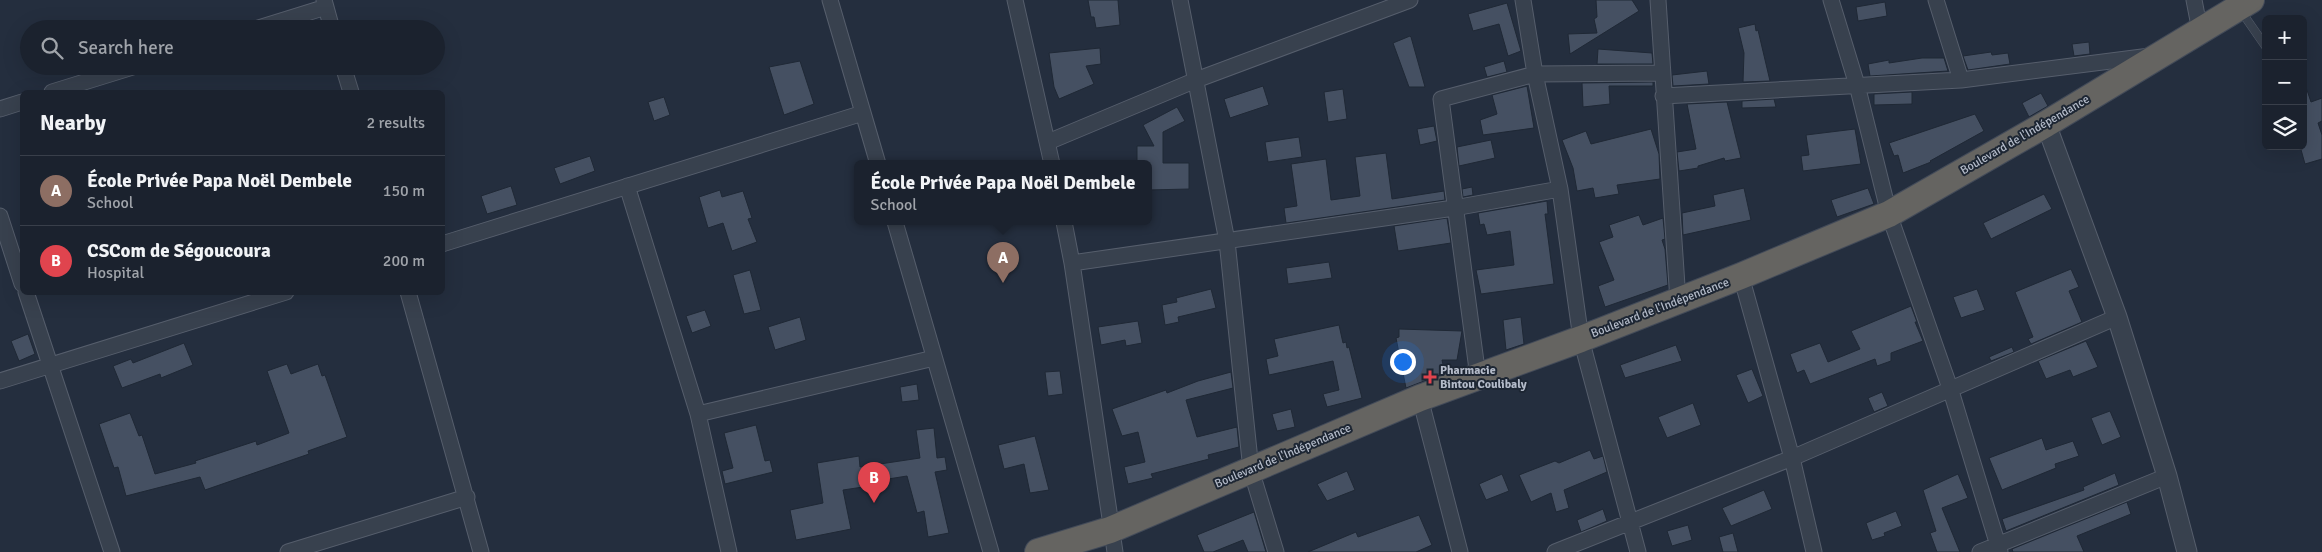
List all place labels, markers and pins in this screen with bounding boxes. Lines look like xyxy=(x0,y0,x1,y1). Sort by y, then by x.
pin: A xyxy=(987,242,1019,283)
place label: Pharmacie Bintou Coulibaly xyxy=(1440,363,1527,392)
marker: Pharmacie Bintou Coulibaly xyxy=(1424,371,1436,383)
pin: B xyxy=(858,462,890,503)

